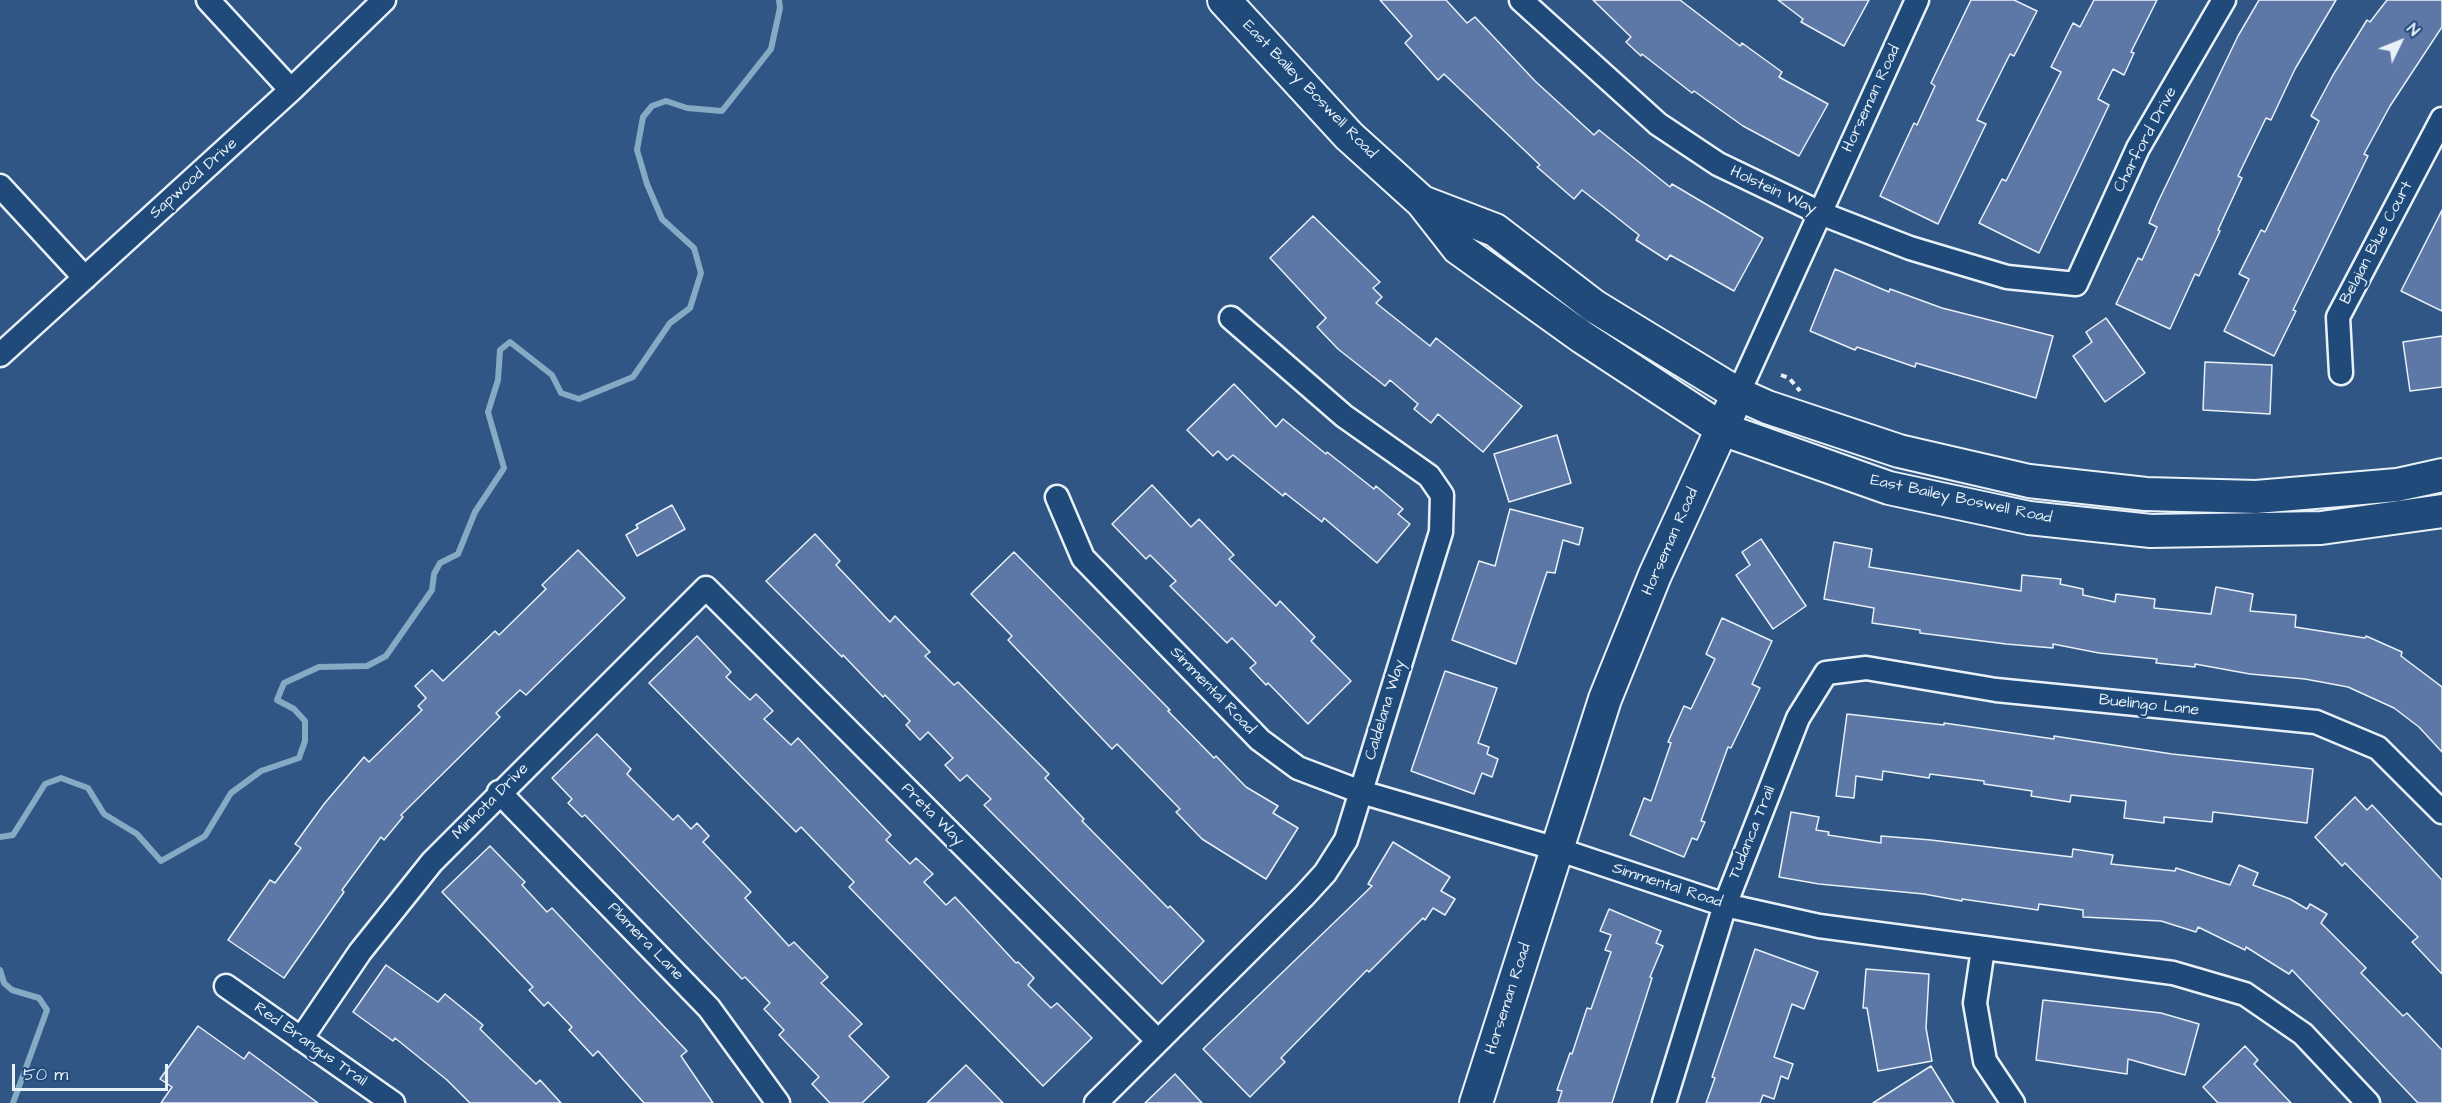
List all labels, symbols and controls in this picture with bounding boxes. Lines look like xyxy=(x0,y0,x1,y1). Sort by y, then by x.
north arrow xyxy=(2370,12,2430,72)
street label: East Bailey Boswell Road xyxy=(1238,17,1380,163)
text: N xyxy=(2402,19,2425,41)
street label: Horseman Road xyxy=(1839,42,1905,156)
street label: Charford Drive xyxy=(2110,84,2182,196)
street label: Sapwood Drive xyxy=(146,135,242,223)
street label: Holstein Way xyxy=(1727,163,1819,219)
street label: Belgian Blue Court xyxy=(2336,178,2418,308)
street label: East Bailey Boswell Road xyxy=(1869,471,2053,529)
street label: Horseman Road xyxy=(1639,485,1703,599)
street label: Simmental Road xyxy=(1165,643,1259,739)
street label: Caldelana Way xyxy=(1362,657,1410,763)
street label: Buelingo Lane xyxy=(2098,691,2200,721)
street label: Minhota Drive xyxy=(449,760,533,844)
street label: Preta Way xyxy=(897,780,967,850)
street label: Tudanca Trail xyxy=(1726,784,1780,882)
street label: Simmental Road xyxy=(1610,859,1724,913)
street label: Plamera Lane xyxy=(603,899,687,985)
street label: Horseman Road xyxy=(1482,941,1536,1057)
street label: Red Brangus Trail xyxy=(250,999,370,1091)
scale bar xyxy=(15,1052,171,1090)
text: 50 m xyxy=(23,1062,68,1087)

